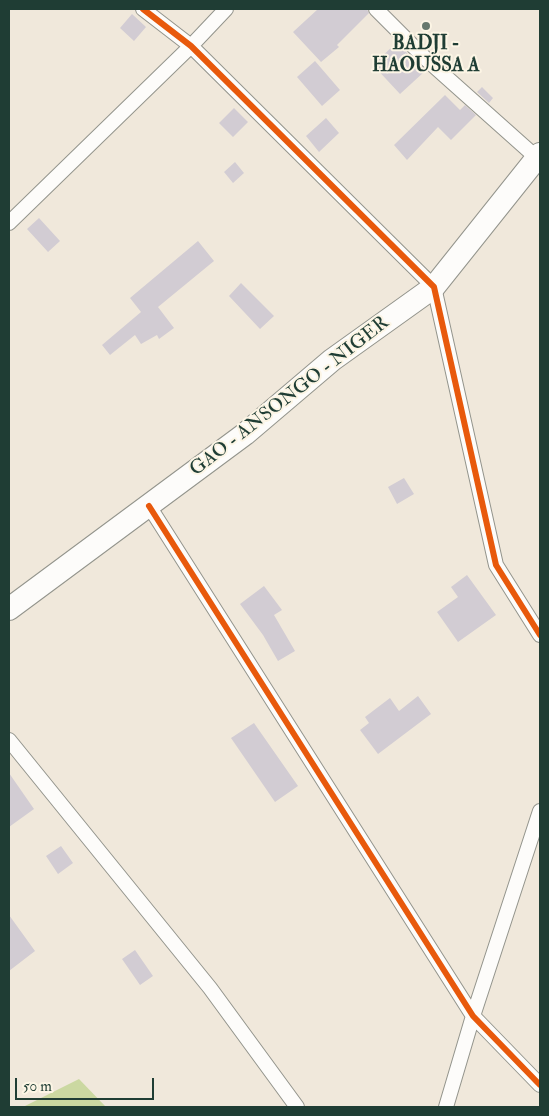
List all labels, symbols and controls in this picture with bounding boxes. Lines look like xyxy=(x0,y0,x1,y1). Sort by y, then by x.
marker: BADJI - HAOUSSA A xyxy=(420,20,432,32)
place label: BADJI - HAOUSSA A xyxy=(372,34,480,78)
street label: GAO - ANSONGO - NIGER xyxy=(186,312,394,482)
scale bar xyxy=(18,1068,156,1100)
text: 50 m xyxy=(23,1077,52,1096)

